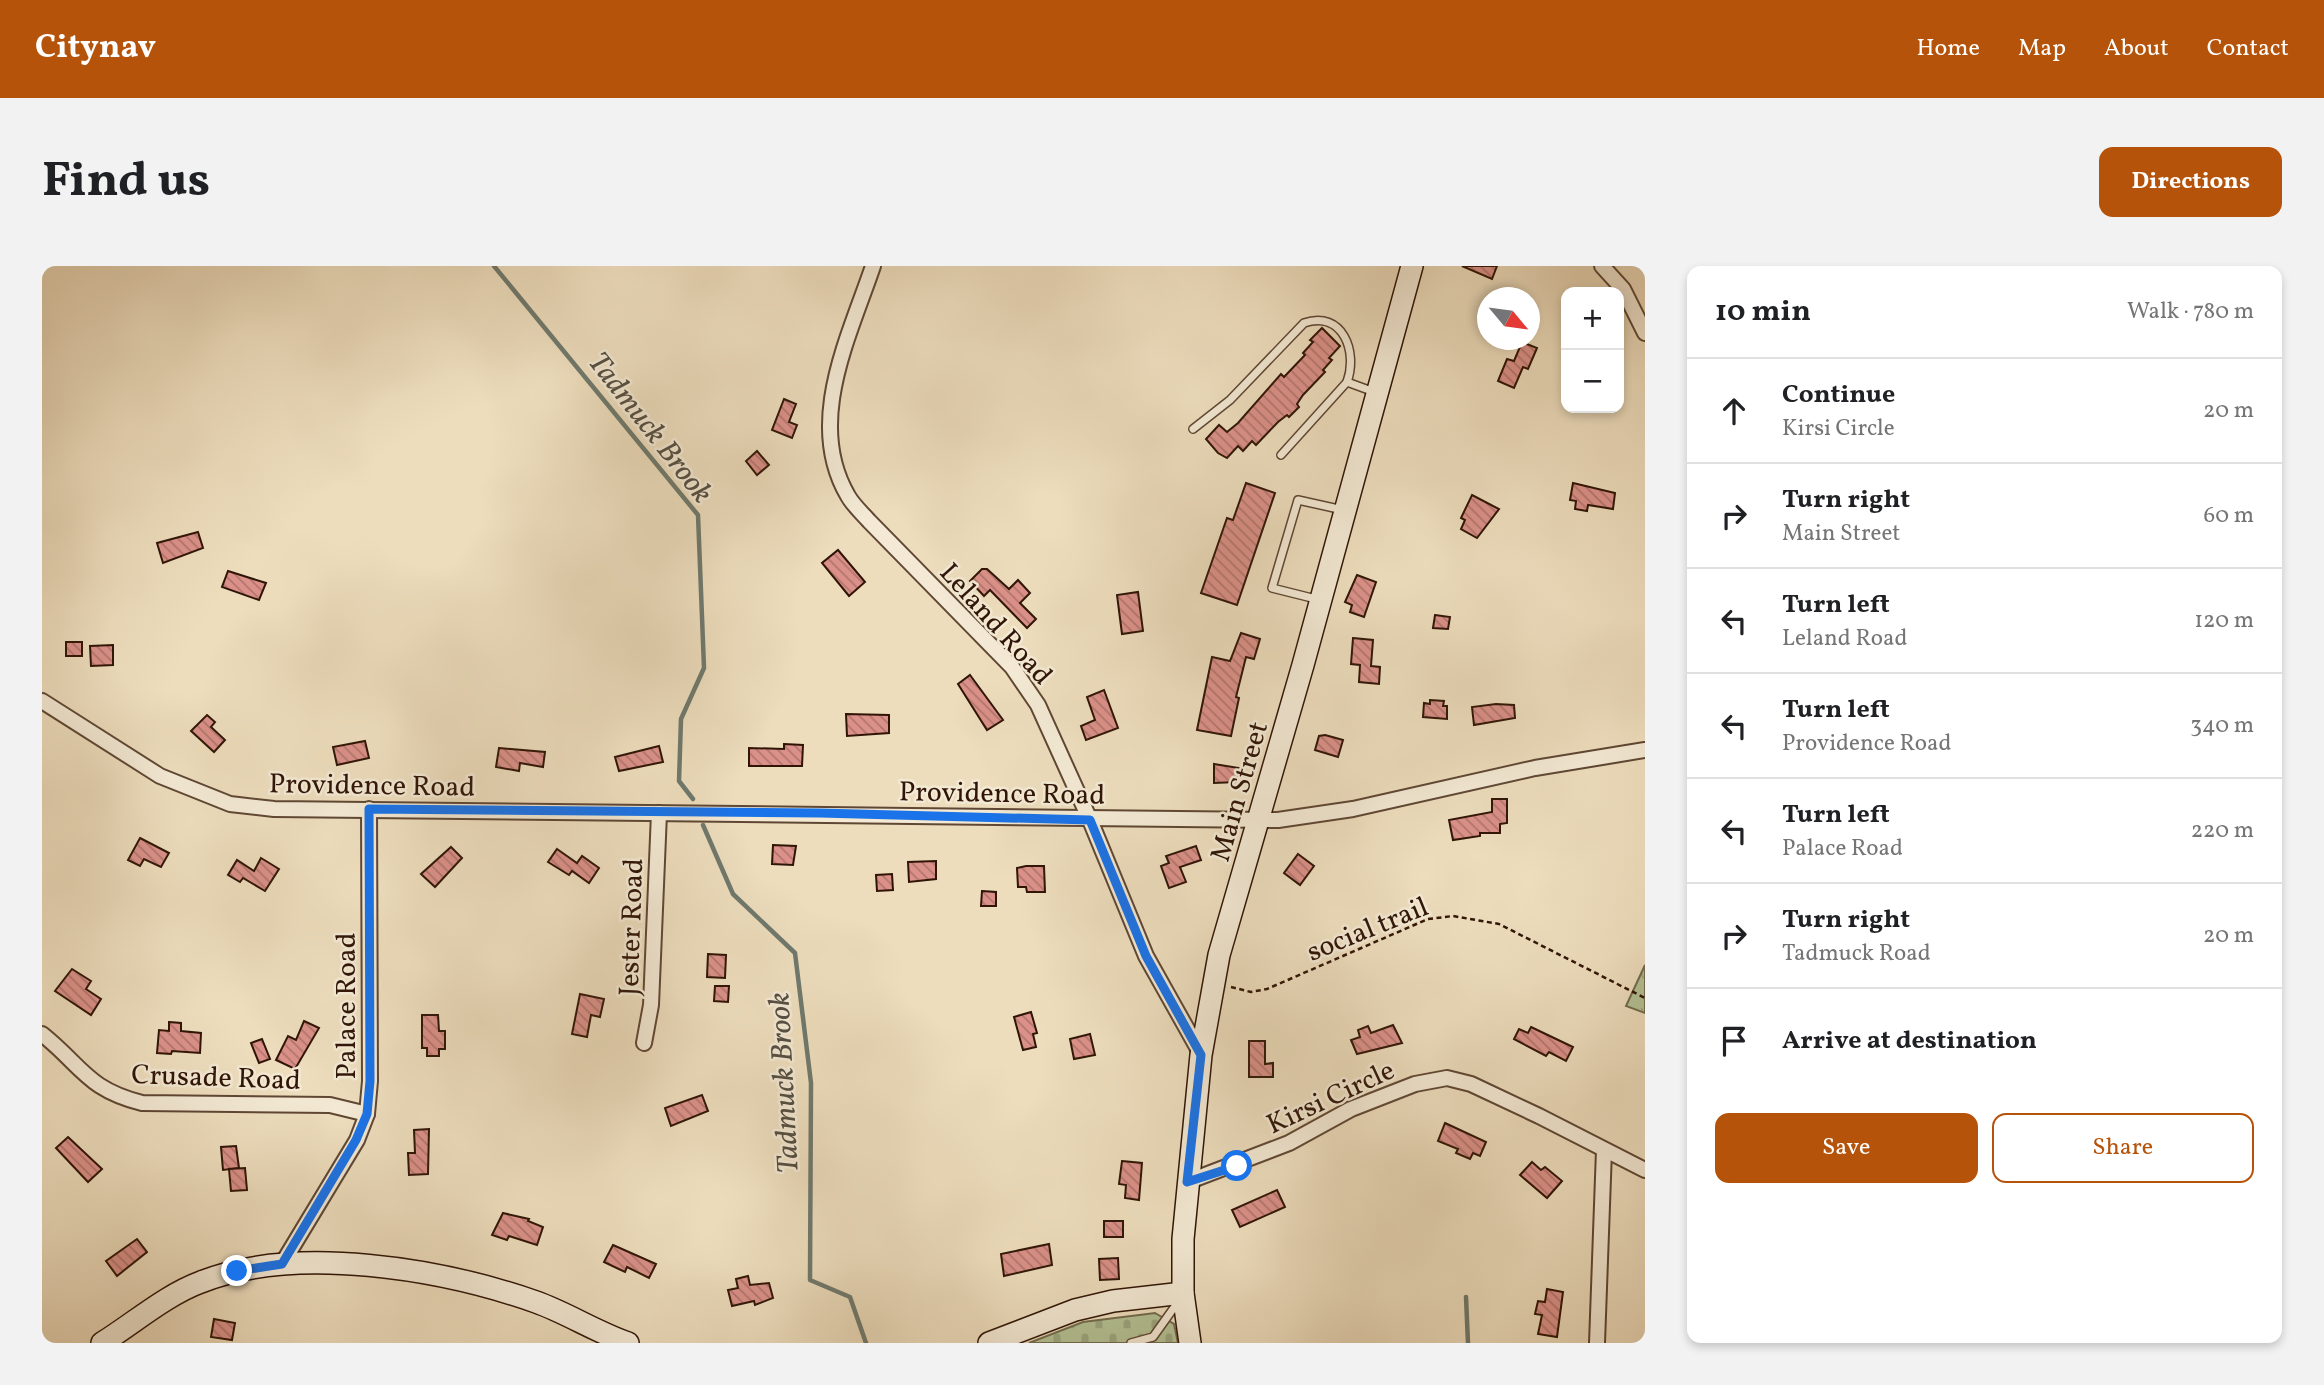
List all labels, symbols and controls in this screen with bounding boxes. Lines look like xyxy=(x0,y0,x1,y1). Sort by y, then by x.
text: Citynav xyxy=(35,26,156,72)
text: Home xyxy=(1916,32,1980,66)
text: Map xyxy=(2018,32,2066,66)
text: About xyxy=(2104,32,2169,66)
text: Contact xyxy=(2207,32,2289,66)
button: Directions xyxy=(2099,147,2282,217)
text: Find us xyxy=(42,148,210,217)
north arrow xyxy=(1477,287,1540,350)
map controls xyxy=(1561,287,1624,413)
button: + xyxy=(1561,287,1624,350)
text: 10 min xyxy=(1715,291,1811,333)
text: Walk · 780 m xyxy=(2127,296,2254,328)
water label: Tadmuck Brook xyxy=(577,344,722,513)
button: − xyxy=(1561,350,1624,413)
text: Continue xyxy=(1782,377,1895,413)
icon: ahead xyxy=(1715,392,1753,430)
text: 20 m xyxy=(2203,395,2254,427)
text: Kirsi Circle xyxy=(1782,413,1895,445)
text: Turn right xyxy=(1782,482,1910,518)
icon: right xyxy=(1715,497,1753,535)
text: 60 m xyxy=(2204,500,2254,532)
text: Main Street xyxy=(1782,518,1900,550)
street label: Leland Road xyxy=(930,555,1061,694)
text: Turn left xyxy=(1782,587,1890,623)
icon: left xyxy=(1715,602,1753,640)
text: 120 m xyxy=(2194,605,2254,637)
text: Leland Road xyxy=(1782,623,1907,655)
text: Turn left xyxy=(1782,692,1890,728)
icon: left xyxy=(1715,707,1753,745)
text: 340 m xyxy=(2190,710,2254,742)
street label: Main Street xyxy=(1202,717,1279,866)
text: Providence Road xyxy=(1782,728,1951,760)
street label: Providence Road xyxy=(269,765,475,808)
street label: Providence Road xyxy=(899,773,1105,816)
text: Turn left xyxy=(1782,797,1890,833)
icon: left xyxy=(1715,812,1753,850)
text: 220 m xyxy=(2191,815,2254,847)
text: Palace Road xyxy=(1782,833,1903,865)
street label: Jester Road xyxy=(611,858,654,997)
street label: social trail xyxy=(1301,888,1435,972)
text: Turn right xyxy=(1782,902,1910,938)
icon: right xyxy=(1715,917,1753,955)
text: 20 m xyxy=(2203,920,2254,952)
street label: Palace Road xyxy=(328,932,367,1080)
text: Tadmuck Road xyxy=(1782,938,1931,970)
water label: Tadmuck Brook xyxy=(759,991,811,1175)
icon: arrive xyxy=(1715,1022,1753,1060)
text: Arrive at destination xyxy=(1782,1023,2037,1059)
street label: Kirsi Circle xyxy=(1261,1052,1401,1145)
street label: Crusade Road xyxy=(130,1056,301,1101)
button: Save xyxy=(1715,1113,1978,1183)
button: Share xyxy=(1992,1113,2254,1183)
route start xyxy=(1221,1150,1252,1181)
route end xyxy=(221,1255,252,1286)

